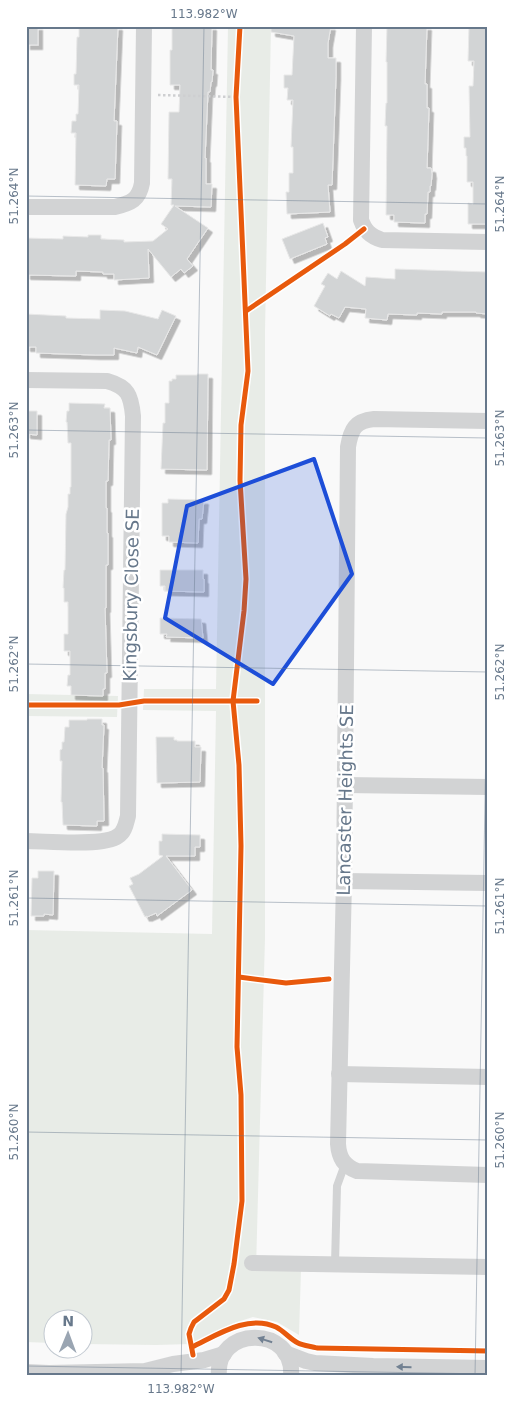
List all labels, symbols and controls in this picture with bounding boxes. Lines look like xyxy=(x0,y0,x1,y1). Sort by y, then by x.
text: 113.982°W xyxy=(170,7,238,21)
text: 51.264°N xyxy=(7,168,21,224)
text: 51.264°N xyxy=(493,176,507,232)
text: 51.263°N xyxy=(7,402,21,458)
text: 51.263°N xyxy=(493,410,507,466)
street label: Kingsbury Close SE xyxy=(119,508,143,682)
text: 51.262°N xyxy=(7,636,21,692)
text: 51.262°N xyxy=(493,644,507,700)
street label: Lancaster Heights SE xyxy=(333,704,357,896)
text: 51.261°N xyxy=(7,870,21,926)
text: 51.261°N xyxy=(493,878,507,934)
text: 51.260°N xyxy=(7,1104,21,1160)
text: 51.260°N xyxy=(493,1112,507,1168)
north arrow xyxy=(42,1310,92,1360)
text: N xyxy=(62,1313,74,1329)
one-way arrow xyxy=(257,1335,272,1343)
one-way arrow xyxy=(396,1363,412,1371)
text: 113.982°W xyxy=(147,1382,215,1396)

